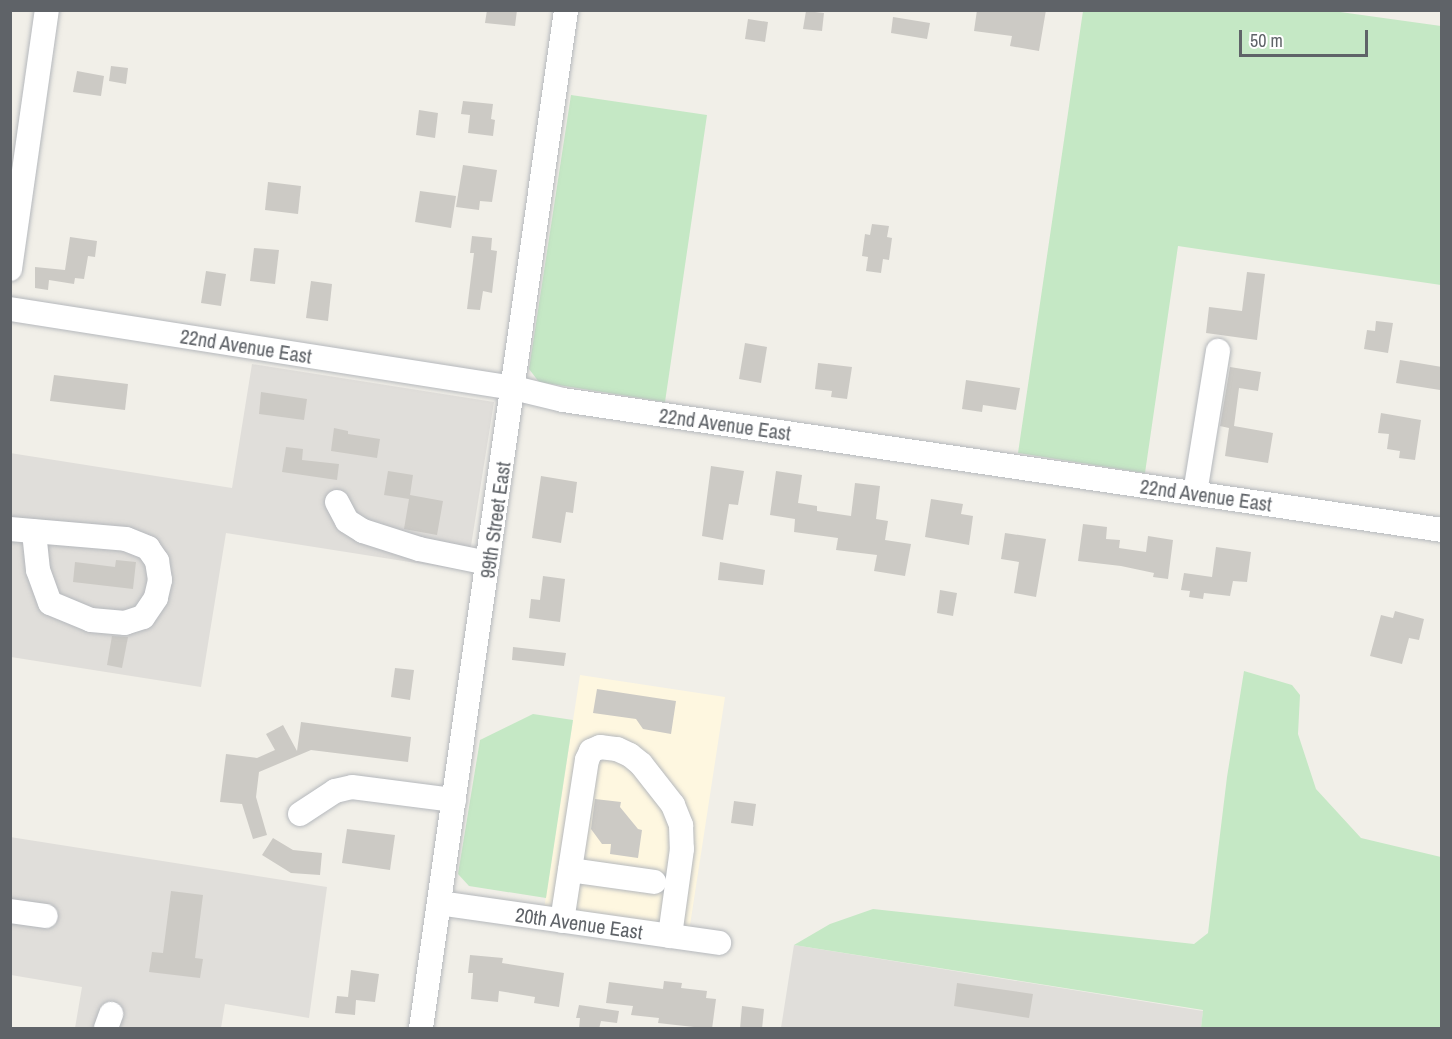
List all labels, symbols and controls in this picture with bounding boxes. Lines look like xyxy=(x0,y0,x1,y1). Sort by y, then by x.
scale bar xyxy=(1242,18,1371,56)
text: 50 m xyxy=(1250,28,1283,53)
street label: 22nd Avenue East xyxy=(178,324,314,368)
street label: 22nd Avenue East xyxy=(657,403,793,445)
street label: 99th Street East xyxy=(475,460,515,580)
street label: 22nd Avenue East xyxy=(1138,474,1274,516)
street label: 20th Avenue East xyxy=(513,902,645,944)

